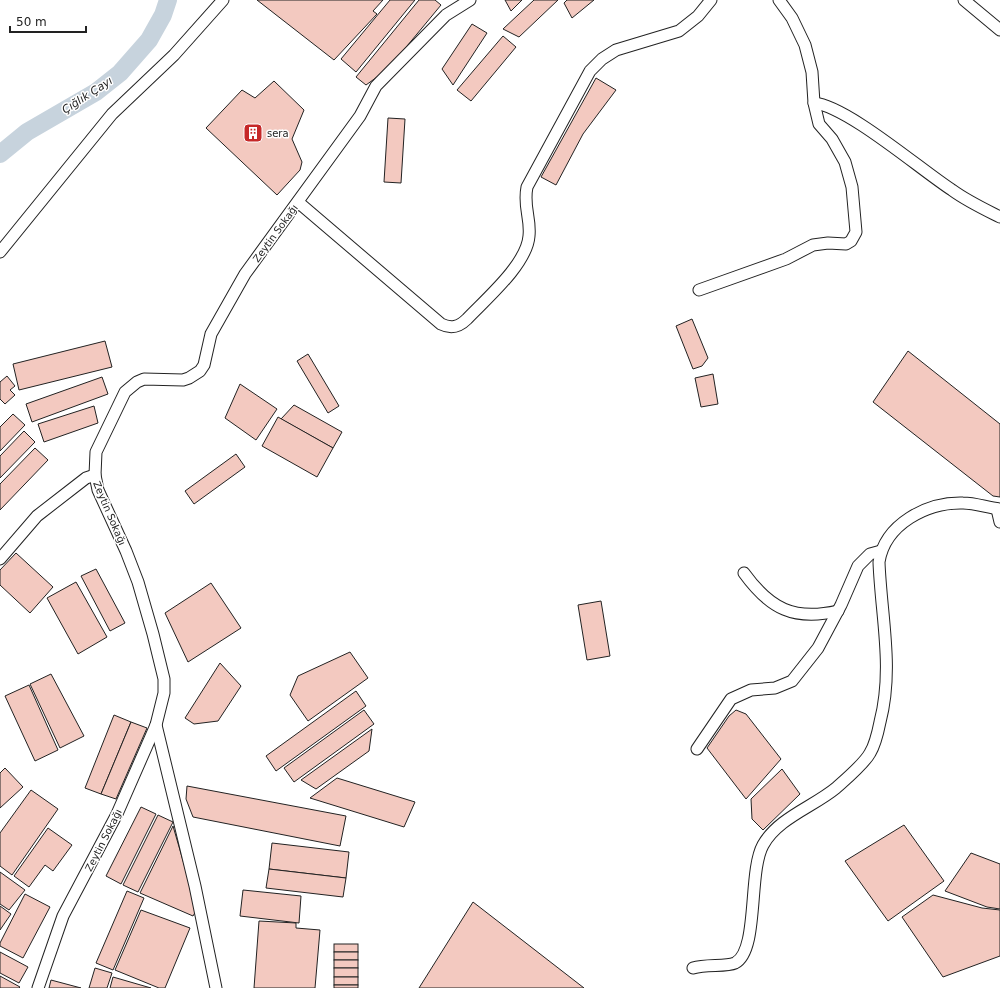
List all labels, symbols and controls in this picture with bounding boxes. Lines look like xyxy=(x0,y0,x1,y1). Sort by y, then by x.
scale bar xyxy=(10,8,86,34)
text: 50 m xyxy=(16,15,47,29)
water label: Çığlık Çayı xyxy=(60,74,115,117)
building icon: sera xyxy=(242,122,264,144)
place label: sera xyxy=(267,128,289,139)
street label: Zeytin Sokağı xyxy=(251,202,300,264)
street label: Zeytin Sokağı xyxy=(91,480,128,547)
street label: Zeytin Sokağı xyxy=(83,807,124,873)

